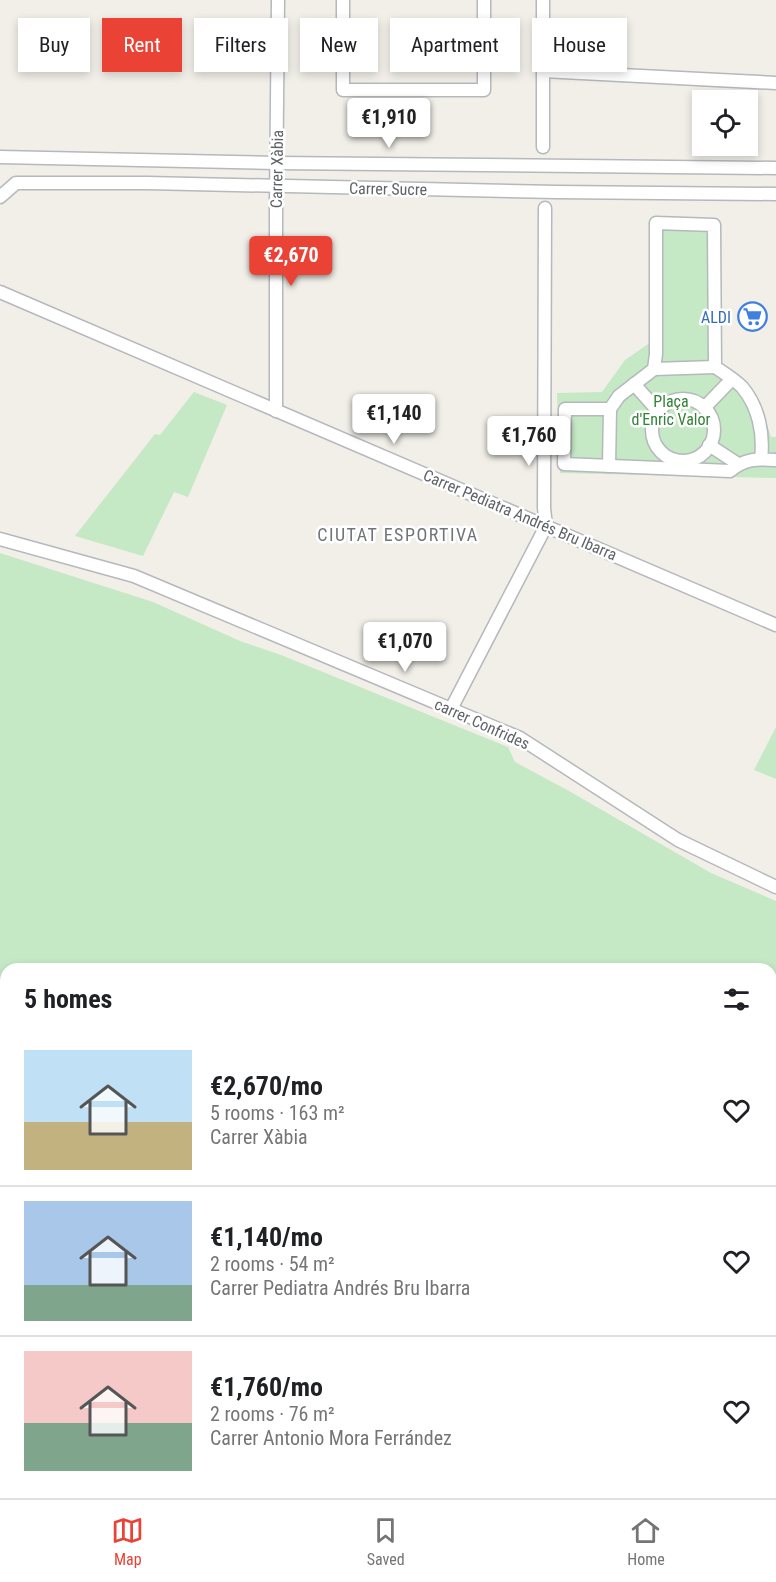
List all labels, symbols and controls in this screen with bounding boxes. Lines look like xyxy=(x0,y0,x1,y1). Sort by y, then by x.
chip: Buy xyxy=(18,18,90,72)
chip: Rent xyxy=(102,18,182,72)
chip: Filters xyxy=(194,18,288,72)
chip: New xyxy=(300,18,378,72)
chip: Apartment xyxy=(390,18,520,72)
chip: House xyxy=(532,18,627,72)
map controls xyxy=(692,90,758,156)
button: locate xyxy=(692,90,758,156)
pin: €1,910 xyxy=(340,98,438,149)
text: €1,910 xyxy=(361,105,417,129)
street label: Carrer Xàbia xyxy=(267,130,287,208)
street label: Carrer Sucre xyxy=(349,179,427,199)
pin: €2,670 xyxy=(242,236,340,287)
text: €2,670 xyxy=(263,243,319,267)
supermarket icon: ALDI xyxy=(736,301,768,333)
place label: ALDI xyxy=(701,308,731,327)
park label: Plaça d'Enric Valor xyxy=(632,392,711,429)
pin: €1,140 xyxy=(345,394,443,445)
text: €1,140 xyxy=(366,401,422,425)
pin: €1,760 xyxy=(480,416,578,467)
text: €1,760 xyxy=(501,423,557,447)
street label: Carrer Pediatra Andrés Bru Ibarra xyxy=(420,466,620,564)
district label: CIUTAT ESPORTIVA xyxy=(317,524,479,545)
pin: €1,070 xyxy=(356,622,454,673)
text: €1,070 xyxy=(377,629,433,653)
street label: carrer Confrides xyxy=(432,695,532,753)
icon: filters xyxy=(720,983,753,1016)
text: 5 homes xyxy=(24,984,112,1014)
text: €2,670/mo xyxy=(210,1071,323,1101)
icon: home xyxy=(72,1074,144,1146)
icon: heart xyxy=(720,1094,753,1127)
text: 5 rooms · 163 m² xyxy=(210,1101,345,1125)
text: Carrer Xàbia xyxy=(210,1125,308,1149)
text: €1,140/mo xyxy=(210,1222,323,1252)
icon: home xyxy=(72,1225,144,1297)
icon: heart xyxy=(720,1245,753,1278)
text: 2 rooms · 54 m² xyxy=(210,1252,335,1276)
text: Carrer Pediatra Andrés Bru Ibarra xyxy=(210,1276,470,1300)
text: €1,760/mo xyxy=(210,1372,323,1402)
icon: home xyxy=(72,1375,144,1447)
icon: heart xyxy=(720,1395,753,1428)
text: 2 rooms · 76 m² xyxy=(210,1402,335,1426)
text: Carrer Antonio Mora Ferrández xyxy=(210,1426,452,1450)
tab: Map xyxy=(111,1514,144,1569)
tab: Saved xyxy=(367,1514,405,1569)
tab: Home xyxy=(627,1514,665,1569)

